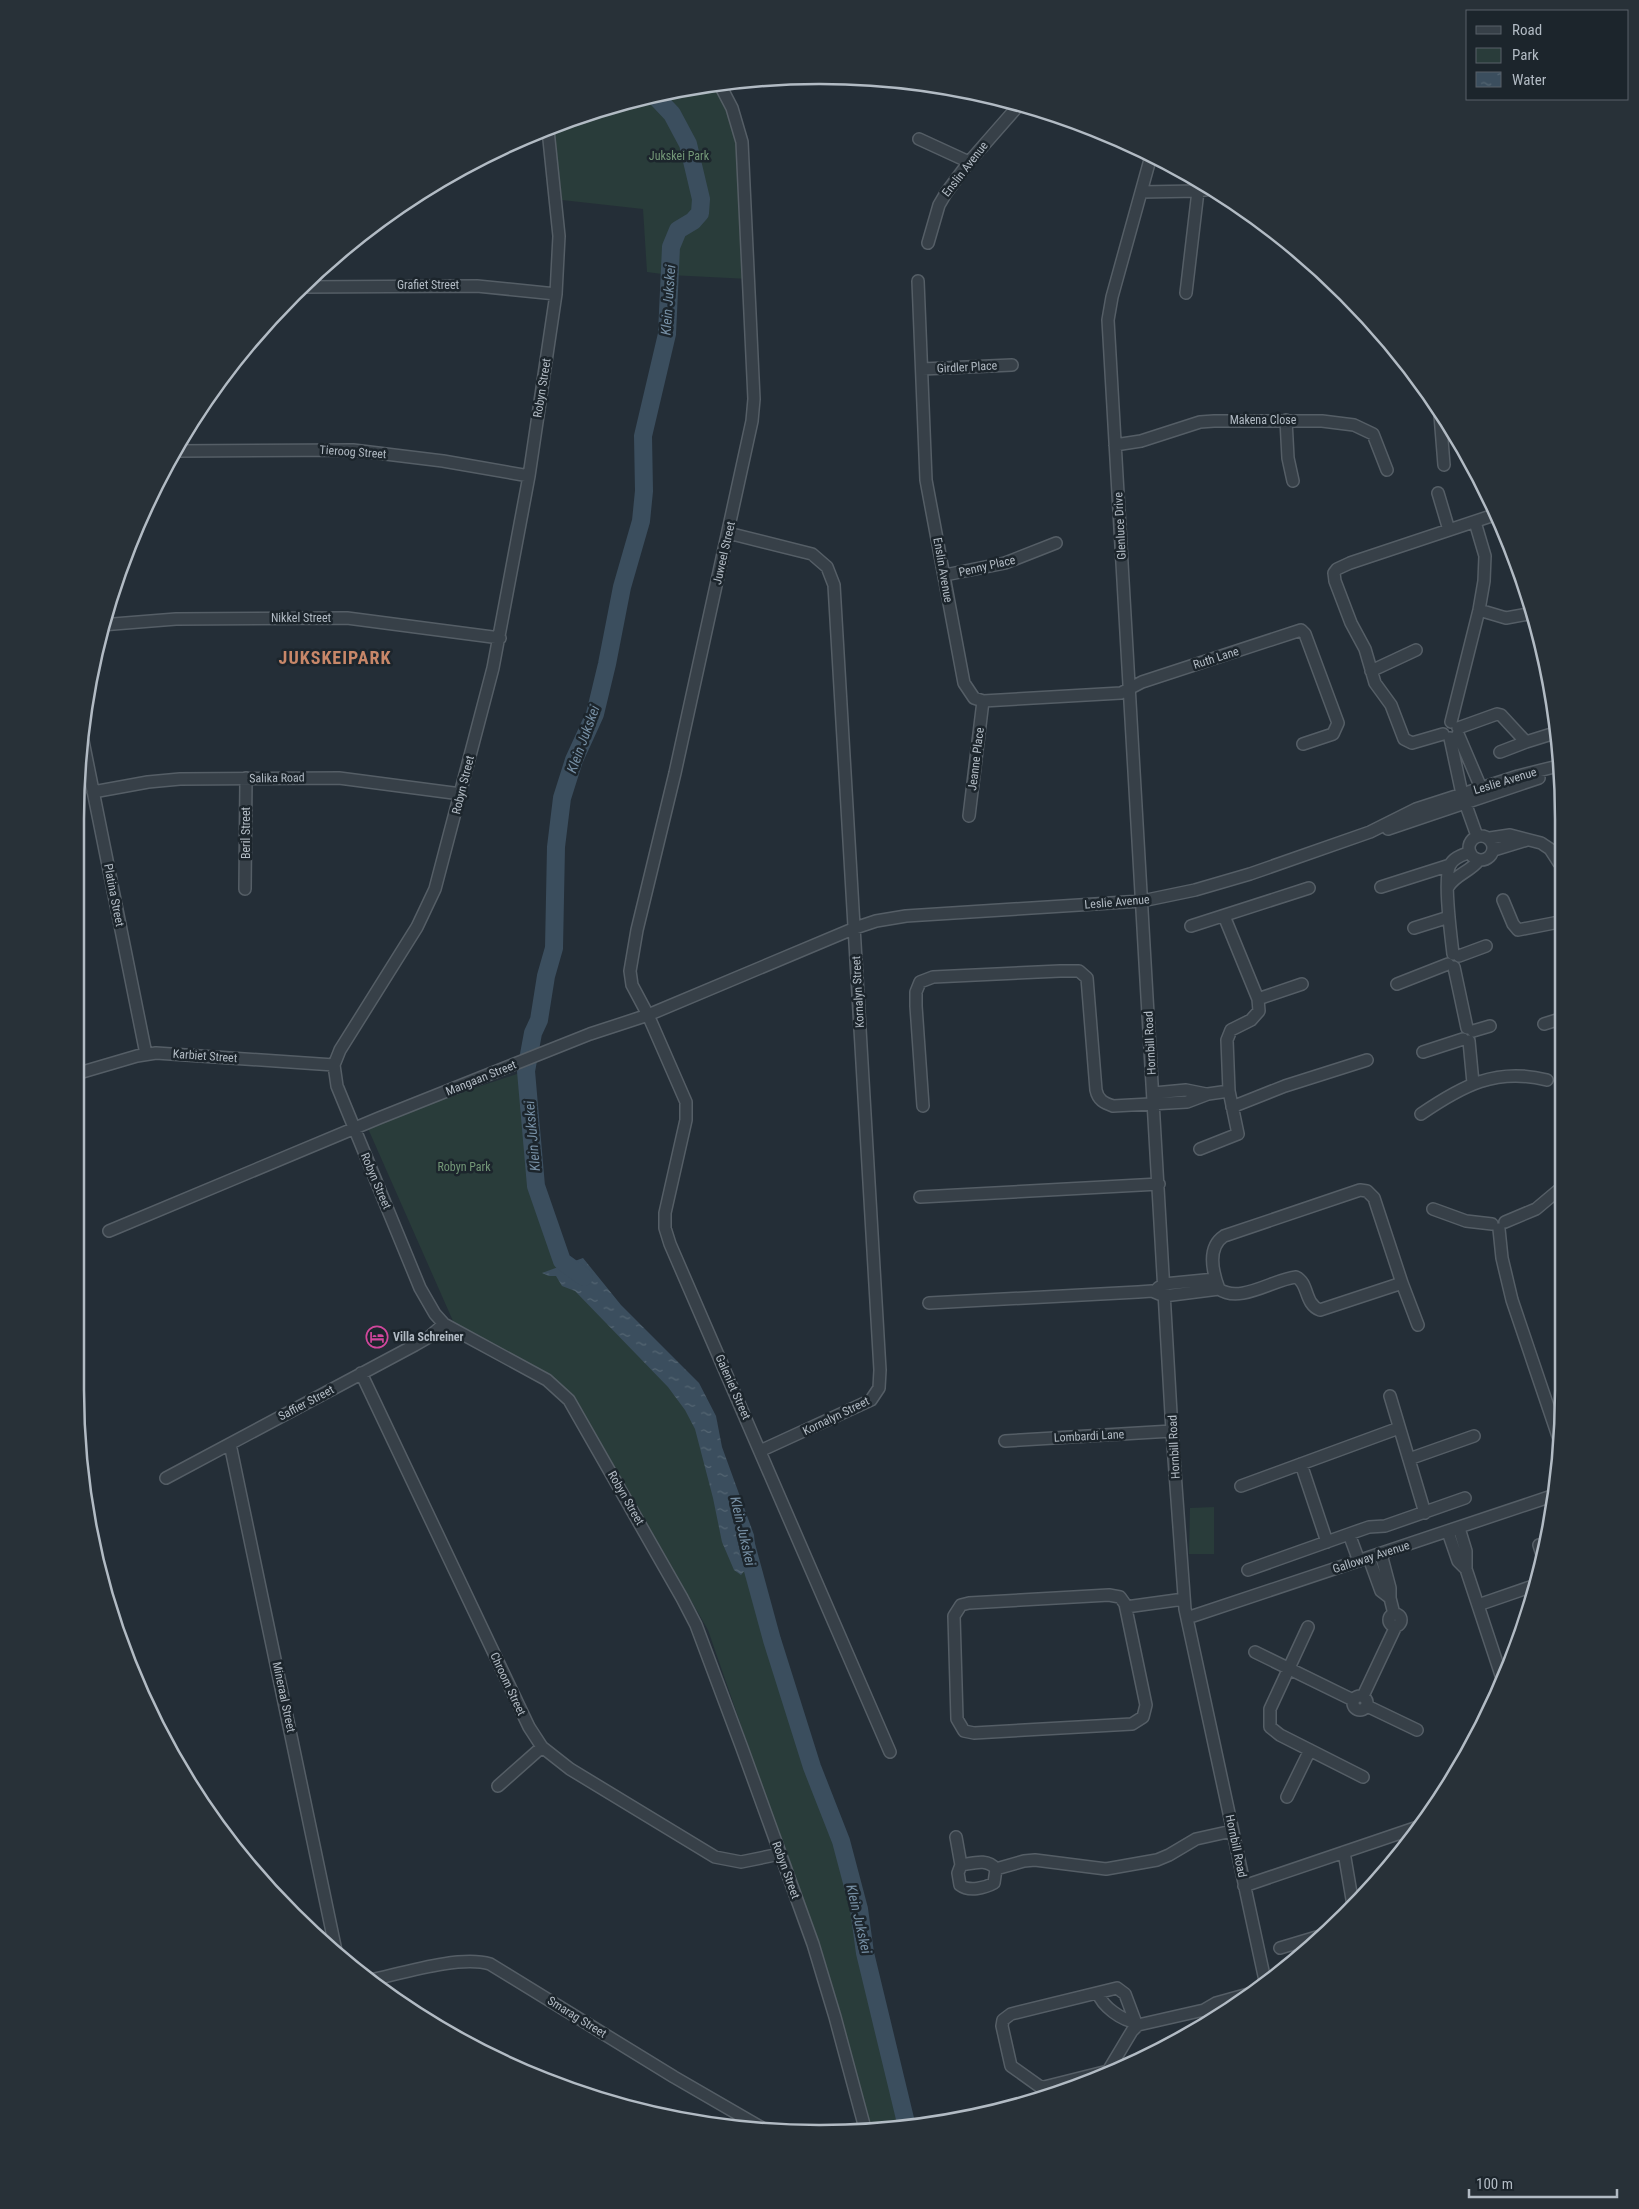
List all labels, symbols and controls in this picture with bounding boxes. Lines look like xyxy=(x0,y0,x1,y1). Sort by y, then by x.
legend xyxy=(1466,10,1629,100)
text: Road xyxy=(1512,21,1542,39)
text: Park xyxy=(1512,46,1539,64)
text: Water xyxy=(1512,71,1547,89)
street label: Enslin Avenue xyxy=(939,138,991,199)
park label: Jukskei Park xyxy=(649,149,710,163)
water label: Klein Jukskei xyxy=(658,263,679,336)
street label: Grafiet Street xyxy=(397,278,460,292)
street label: Robyn Street xyxy=(530,357,554,419)
street label: Girdler Place xyxy=(936,358,998,376)
street label: Makena Close xyxy=(1230,413,1297,427)
street label: Tieroog Street xyxy=(319,443,387,461)
street label: Glenluce Drive xyxy=(1111,491,1129,560)
street label: Juweel Street xyxy=(710,520,738,586)
street label: Enslin Avenue xyxy=(930,536,956,604)
street label: Penny Place xyxy=(957,553,1017,579)
street label: Nikkel Street xyxy=(271,611,332,625)
street label: Ruth Lane xyxy=(1191,644,1241,672)
district label: JUKSKEIPARK xyxy=(279,647,391,668)
water label: Klein Jukskei xyxy=(563,702,603,775)
street label: Jeanne Place xyxy=(965,726,987,791)
street label: Robyn Street xyxy=(449,754,477,816)
street label: Leslie Avenue xyxy=(1472,765,1539,797)
street label: Salika Road xyxy=(249,771,305,785)
street label: Beril Street xyxy=(239,806,253,859)
street label: Platina Street xyxy=(101,862,127,928)
street label: Leslie Avenue xyxy=(1084,892,1150,912)
street label: Kornalyn Street xyxy=(849,955,867,1028)
street label: Hornbill Road xyxy=(1141,1011,1159,1075)
street label: Karbiet Street xyxy=(172,1047,238,1065)
street label: Mangaan Street xyxy=(444,1057,519,1098)
water label: Klein Jukskei xyxy=(521,1099,543,1172)
street label: Robyn Street xyxy=(358,1151,394,1212)
park label: Robyn Park xyxy=(437,1160,491,1174)
hotel icon: Villa Schreiner xyxy=(365,1325,389,1349)
place label: Villa Schreiner xyxy=(393,1330,464,1344)
street label: Galeniet Street xyxy=(712,1352,754,1422)
street label: Saffier Street xyxy=(276,1382,337,1424)
street label: Kornalyn Street xyxy=(801,1394,872,1438)
street label: Hornbill Road xyxy=(1165,1415,1183,1479)
street label: Lombardi Lane xyxy=(1054,1427,1125,1445)
street label: Robyn Street xyxy=(605,1469,647,1528)
water label: Klein Jukskei xyxy=(727,1495,759,1568)
street label: Galloway Avenue xyxy=(1331,1538,1412,1576)
street label: Chroom Street xyxy=(487,1650,529,1718)
street label: Mineraal Street xyxy=(270,1660,298,1734)
street label: Hornbill Road xyxy=(1223,1813,1250,1879)
street label: Robyn Street xyxy=(769,1839,803,1901)
water label: Klein Jukskei xyxy=(843,1883,875,1956)
street label: Smarag Street xyxy=(545,1993,609,2041)
scale bar xyxy=(1469,2166,1616,2198)
text: 100 m xyxy=(1476,2175,1513,2193)

